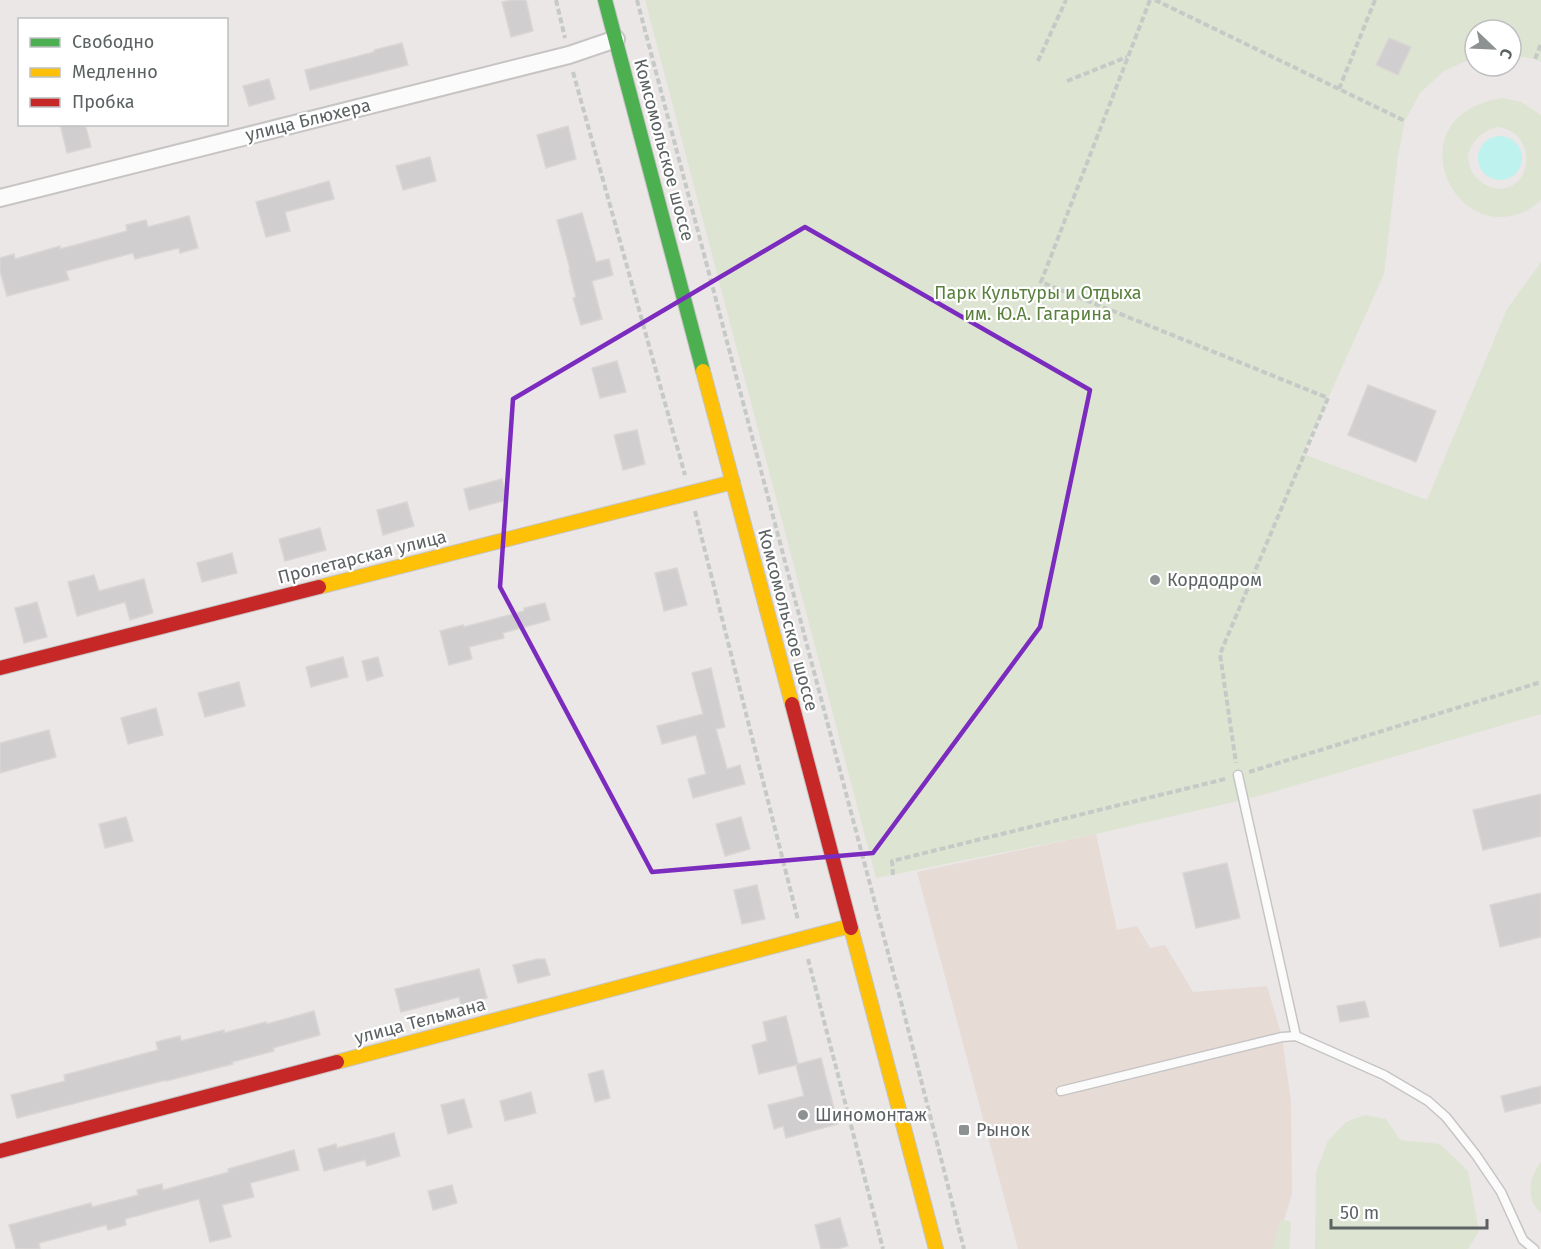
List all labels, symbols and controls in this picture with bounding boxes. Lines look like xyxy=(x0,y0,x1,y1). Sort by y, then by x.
legend xyxy=(18,18,228,126)
north arrow xyxy=(1463,18,1523,78)
text: Свободно xyxy=(72,31,154,53)
text: С xyxy=(1495,46,1517,62)
street label: Комсомольское шоссе xyxy=(629,56,699,244)
text: Медленно xyxy=(72,61,158,83)
text: Пробка xyxy=(72,91,135,113)
street label: улица Блюхера xyxy=(243,94,373,146)
park label: Парк Культуры и Отдыха им. Ю.А. Гагарина xyxy=(934,282,1142,325)
street label: Пролетарская улица xyxy=(275,525,449,589)
street label: Комсомольское шоссе xyxy=(753,526,823,714)
place label: Кордодром xyxy=(1167,569,1262,591)
marker: Кордодром xyxy=(1148,573,1162,587)
street label: улица Тельмана xyxy=(352,993,488,1049)
place label: Шиномонтаж xyxy=(815,1104,927,1126)
marker: Шиномонтаж xyxy=(796,1108,810,1122)
place label: Рынок xyxy=(976,1119,1030,1141)
marker: Рынок xyxy=(957,1123,971,1137)
scale bar xyxy=(1331,1192,1487,1230)
text: 50 m xyxy=(1340,1202,1379,1224)

